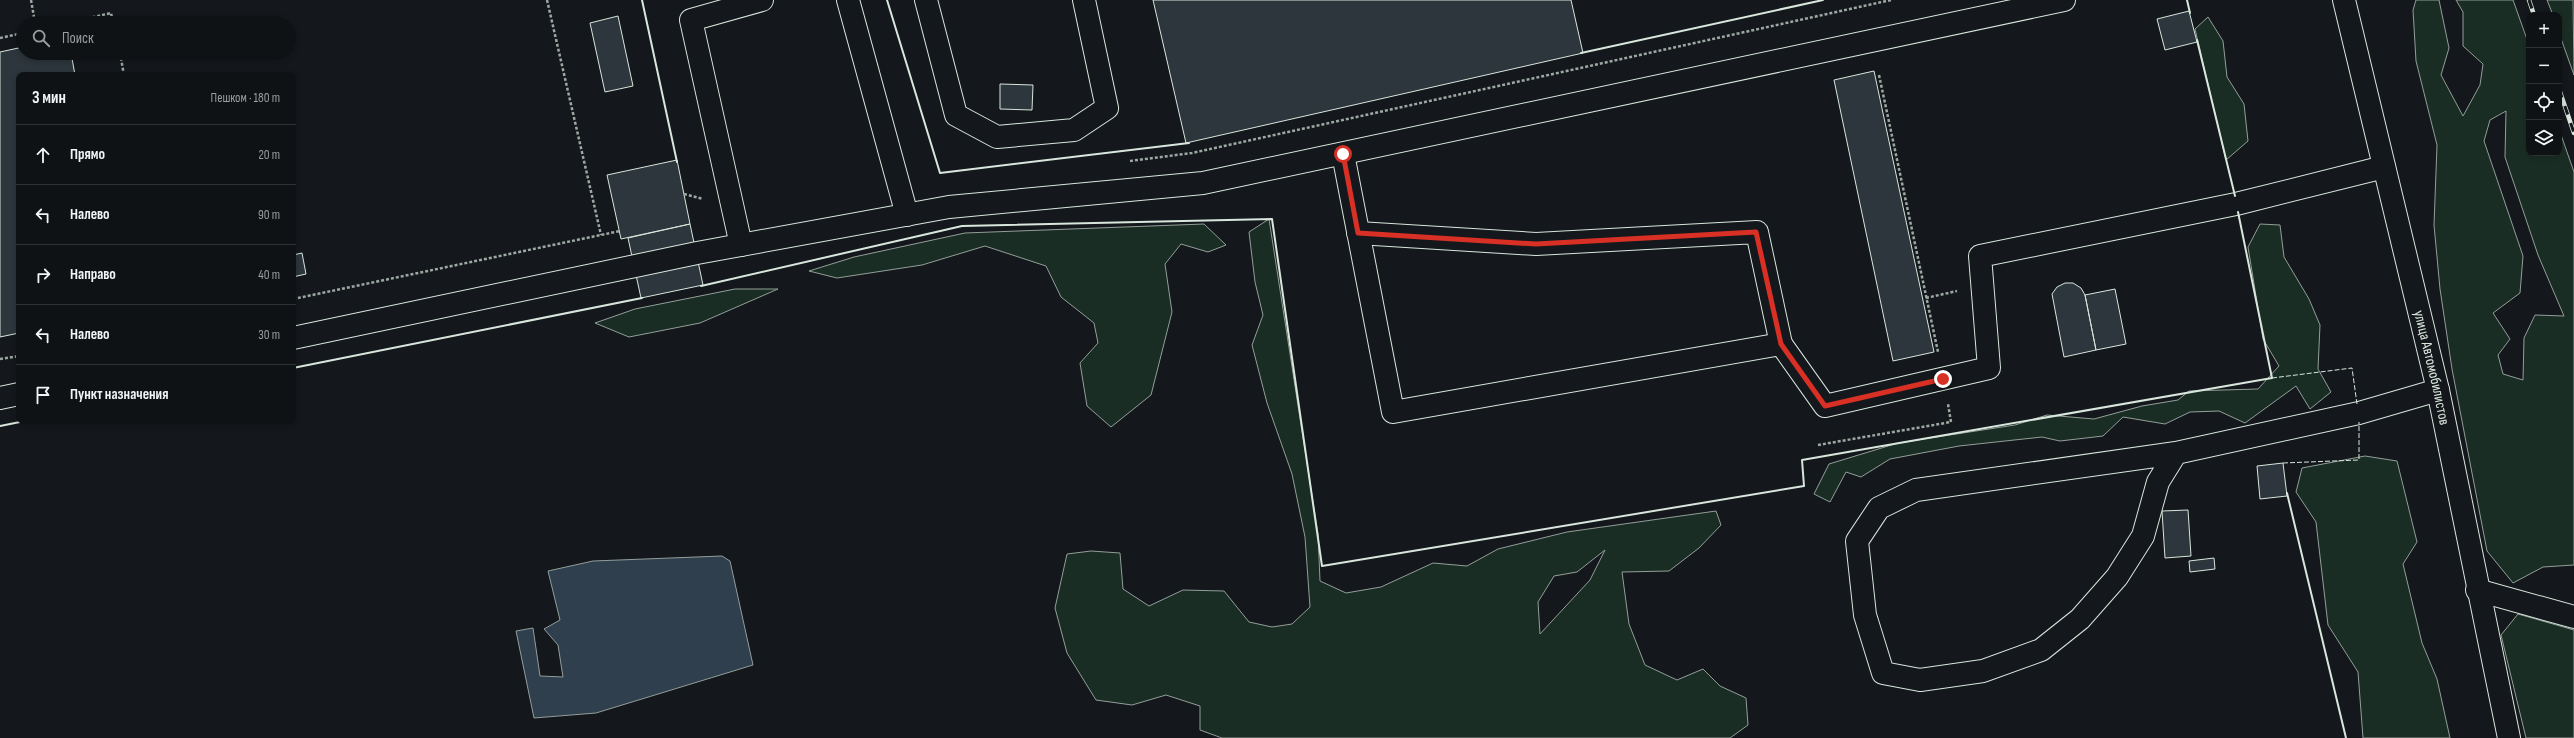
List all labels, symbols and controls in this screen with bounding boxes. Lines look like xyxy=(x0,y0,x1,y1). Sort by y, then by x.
map controls xyxy=(2526,12,2562,156)
button: + xyxy=(2526,12,2562,48)
search box xyxy=(16,16,296,60)
icon: search xyxy=(30,27,52,49)
text: Поиск xyxy=(62,29,94,48)
button: − xyxy=(2526,48,2562,84)
button: locate xyxy=(2526,84,2562,120)
text: 3 мин xyxy=(32,88,66,108)
text: Пешком · 180 m xyxy=(211,90,280,106)
button: layers xyxy=(2526,120,2562,156)
icon: ahead xyxy=(32,144,54,166)
text: Прямо xyxy=(70,145,105,164)
route start xyxy=(1334,145,1352,163)
text: 20 m xyxy=(258,147,280,163)
icon: left xyxy=(32,204,54,226)
text: Налево xyxy=(70,205,110,224)
text: 90 m xyxy=(258,207,280,223)
icon: right xyxy=(32,264,54,286)
text: Направо xyxy=(70,265,116,284)
text: 40 m xyxy=(258,267,280,283)
street label: улица Автомобилистов xyxy=(2409,308,2454,427)
icon: left xyxy=(32,324,54,346)
text: Налево xyxy=(70,325,110,344)
text: 30 m xyxy=(258,327,280,343)
route end xyxy=(1934,370,1952,388)
icon: arrive xyxy=(32,384,54,406)
text: Пункт назначения xyxy=(70,385,168,404)

